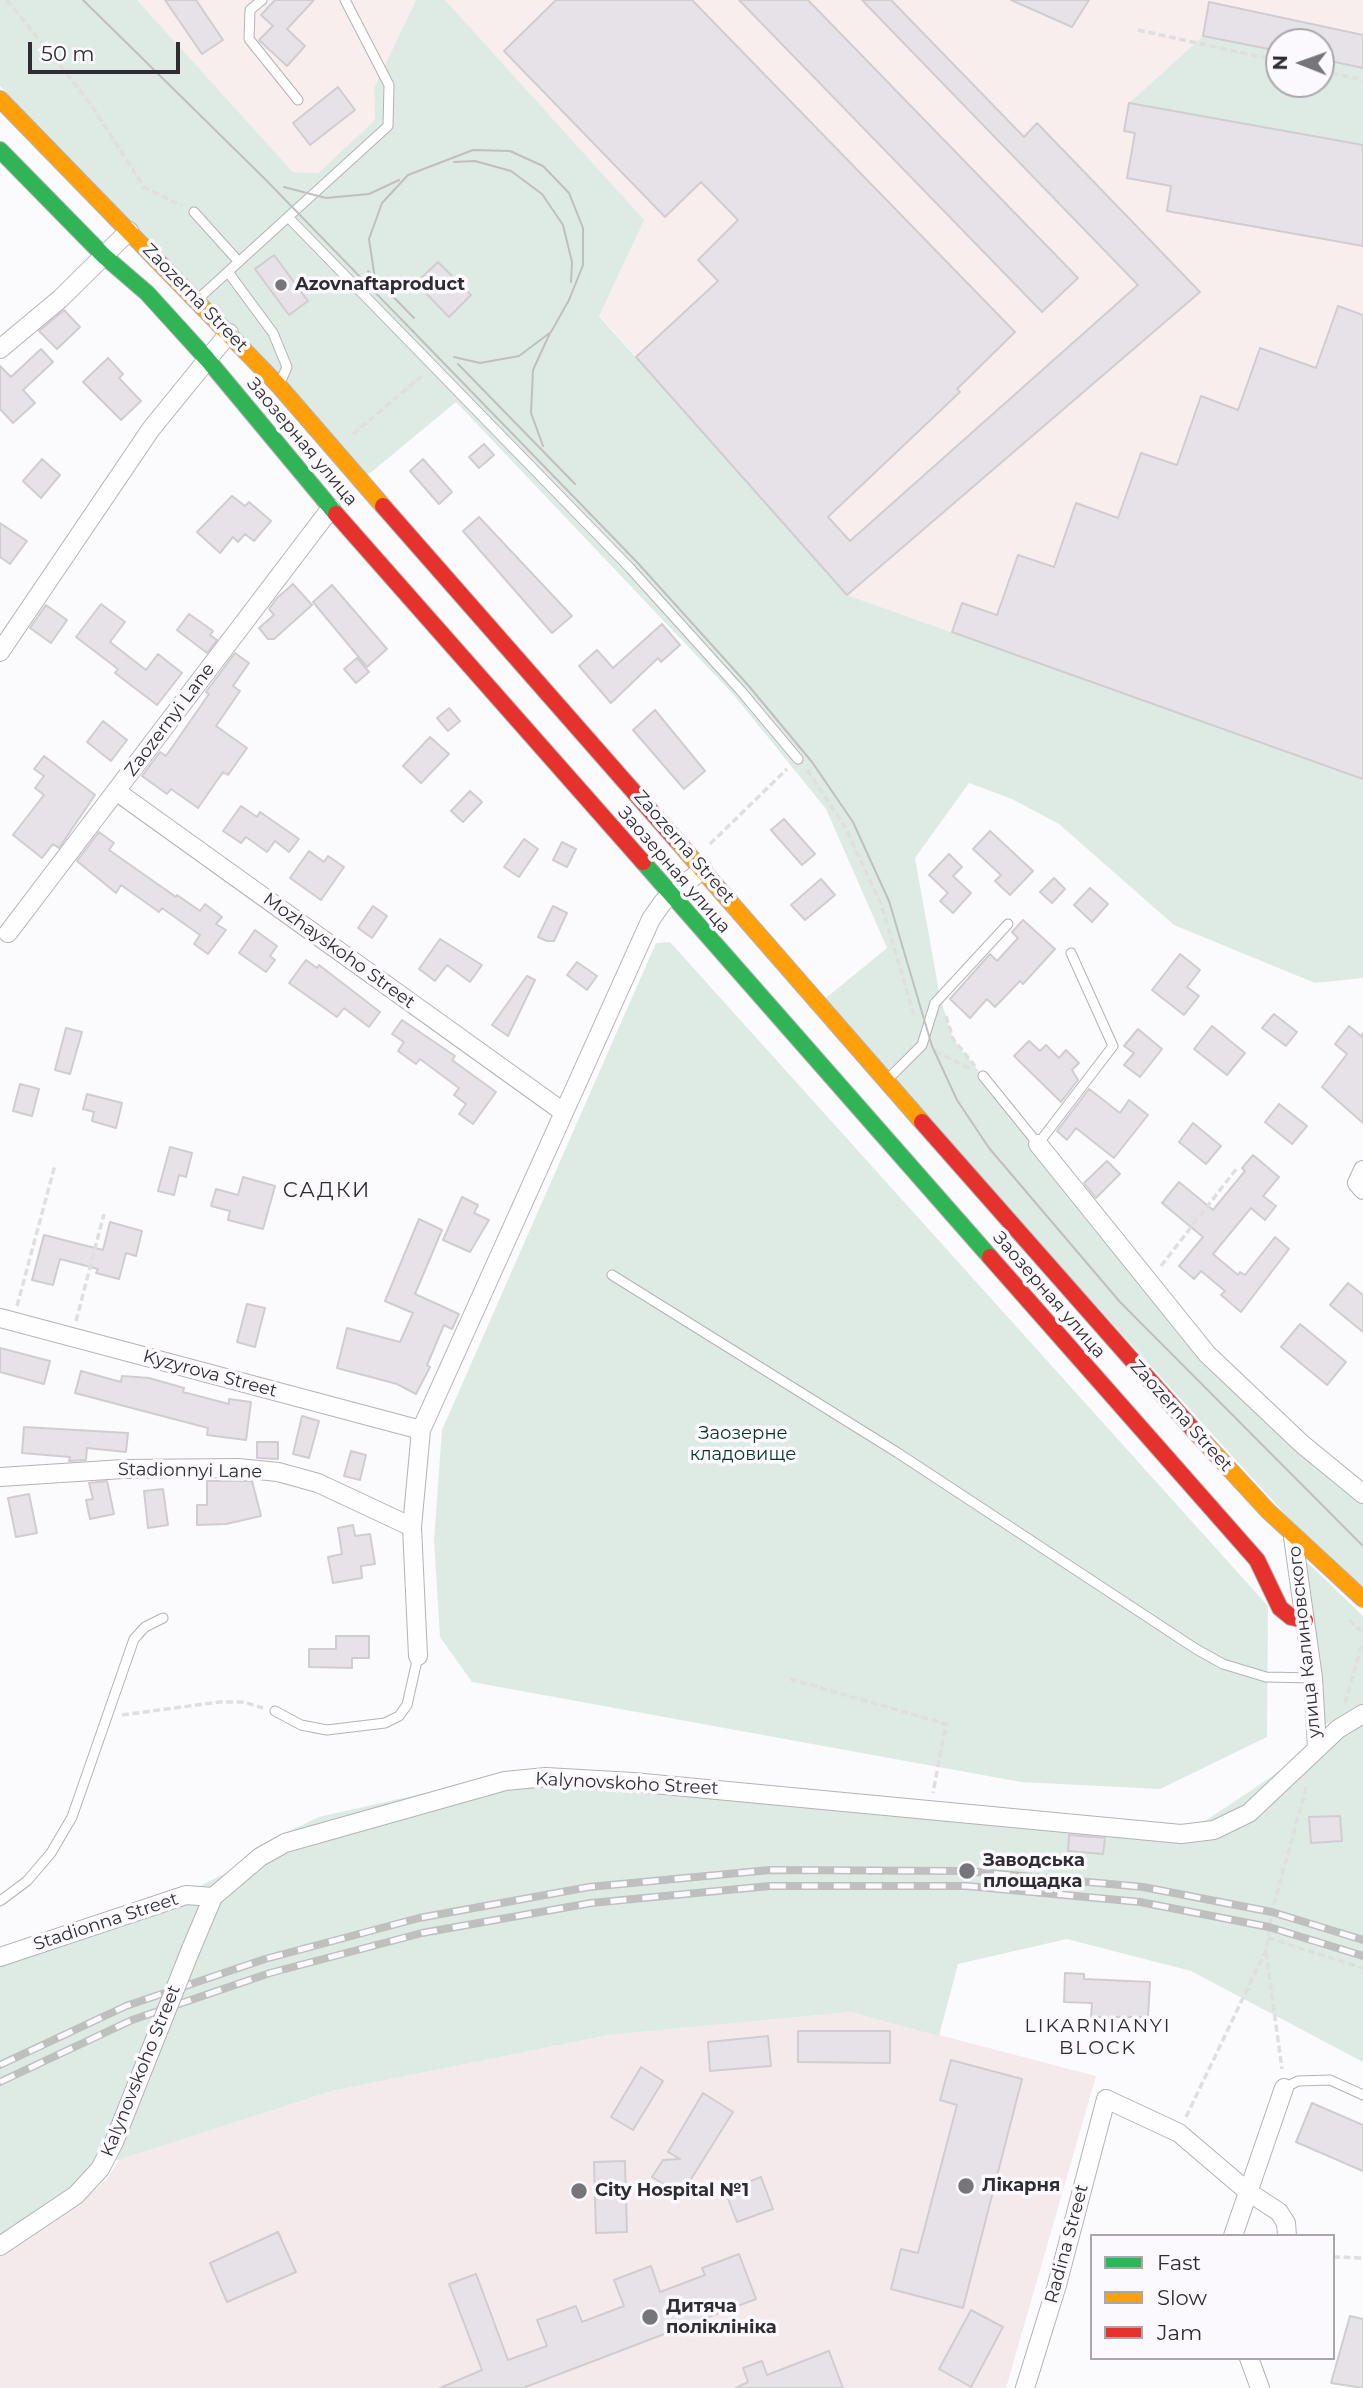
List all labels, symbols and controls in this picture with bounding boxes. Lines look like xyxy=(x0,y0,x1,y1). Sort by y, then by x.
scale bar xyxy=(32,28,184,72)
north arrow xyxy=(1265,28,1335,98)
text: 50 m xyxy=(41,41,95,66)
text: N xyxy=(1269,55,1292,71)
street label: Zaozerna Street xyxy=(138,239,252,357)
place label: Azovnaftaproduct xyxy=(295,274,465,296)
marker: Azovnaftaproduct xyxy=(273,277,289,293)
street label: Заозерная улица xyxy=(242,374,362,510)
street label: Zaozernyi Lane xyxy=(120,659,220,781)
street label: Zaozerna Street xyxy=(629,786,739,908)
street label: Заозерная улица xyxy=(613,802,735,938)
street label: Mozhayskoho Street xyxy=(259,889,419,1013)
district label: САДКИ xyxy=(283,1178,371,1204)
street label: Заозерная улица xyxy=(988,1227,1110,1363)
street label: Kyzyrova Street xyxy=(140,1346,280,1402)
street label: Zaozerna Street xyxy=(1125,1356,1237,1476)
park label: Заозерне кладовище xyxy=(690,1423,796,1466)
street label: Stadionnyi Lane xyxy=(118,1459,262,1483)
street label: улица Калиновского xyxy=(1284,1545,1326,1739)
street label: Kalynovskoho Street xyxy=(535,1768,719,1800)
place label: Заводська площадка xyxy=(983,1850,1085,1892)
marker: Заводська площадка xyxy=(957,1861,977,1881)
street label: Stadionna Street xyxy=(31,1888,181,1956)
street label: Kalynovskoho Street xyxy=(97,1982,185,2160)
district label: LIKARNIANYI BLOCK xyxy=(1026,2015,1170,2059)
place label: Лікарня xyxy=(982,2175,1060,2197)
marker: Лікарня xyxy=(956,2176,976,2196)
place label: City Hospital №1 xyxy=(595,2180,749,2202)
marker: City Hospital №1 xyxy=(569,2181,589,2201)
street label: Radina Street xyxy=(1041,2182,1093,2306)
legend xyxy=(1090,2234,1335,2360)
text: Fast xyxy=(1157,2250,1201,2275)
text: Slow xyxy=(1157,2285,1207,2310)
place label: Дитяча поліклініка xyxy=(666,2296,777,2338)
marker: Дитяча поліклініка xyxy=(640,2307,660,2327)
text: Jam xyxy=(1157,2320,1202,2345)

